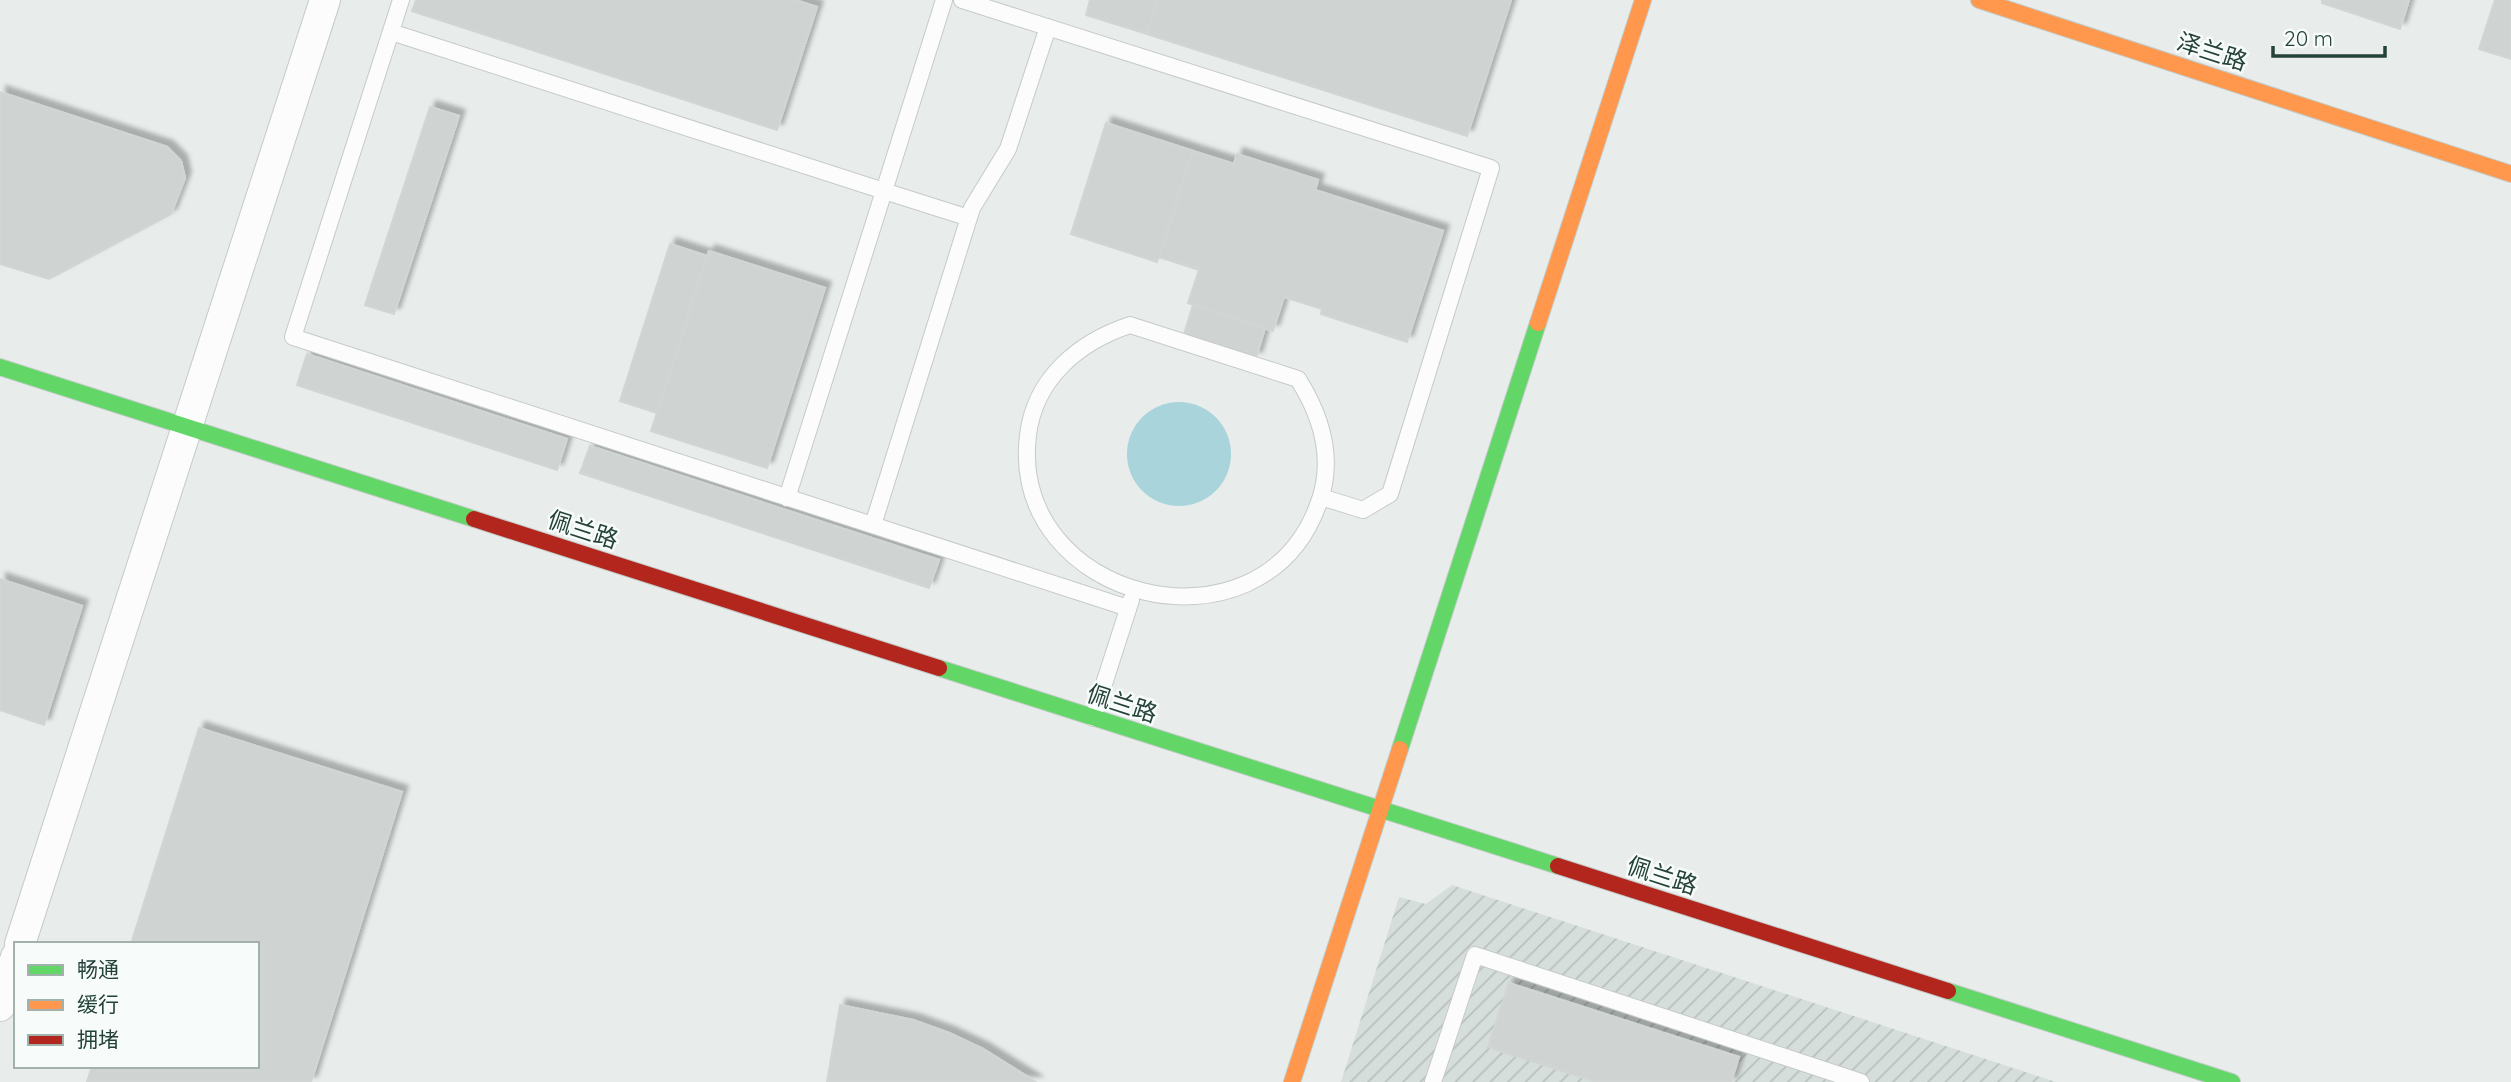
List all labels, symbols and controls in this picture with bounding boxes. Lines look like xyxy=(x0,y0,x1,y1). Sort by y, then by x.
scale bar xyxy=(2273,14,2385,58)
text: 20 m xyxy=(2284,25,2333,51)
street label: 泽兰路 xyxy=(2173,26,2251,76)
street label: 佩兰路 xyxy=(544,504,622,554)
street label: 佩兰路 xyxy=(1083,678,1161,728)
street label: 佩兰路 xyxy=(1623,850,1701,900)
legend xyxy=(14,942,259,1068)
text: 畅通 xyxy=(77,956,119,982)
text: 缓行 xyxy=(77,991,119,1017)
text: 拥堵 xyxy=(77,1026,119,1052)

